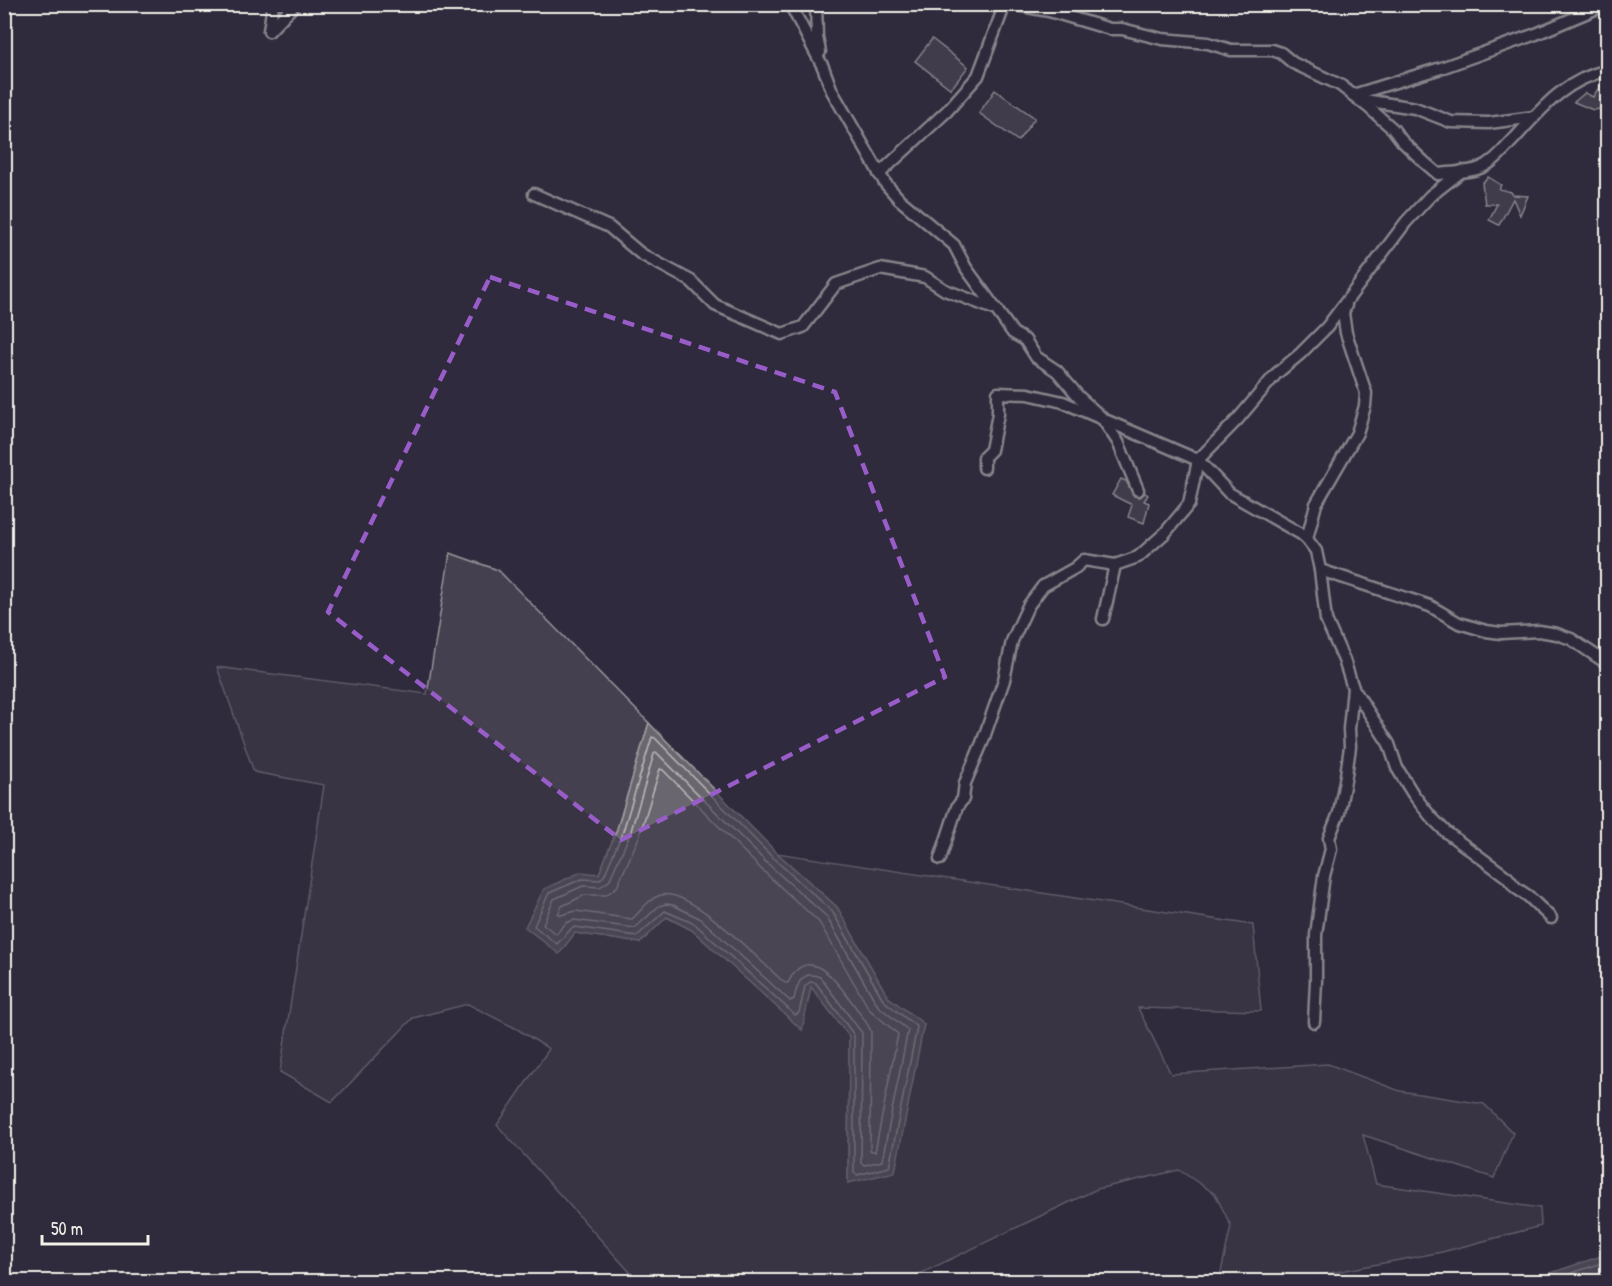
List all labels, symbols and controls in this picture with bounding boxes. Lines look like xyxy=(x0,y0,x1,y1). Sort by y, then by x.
scale bar xyxy=(42,1208,148,1246)
text: 50 m xyxy=(51,1216,83,1241)

